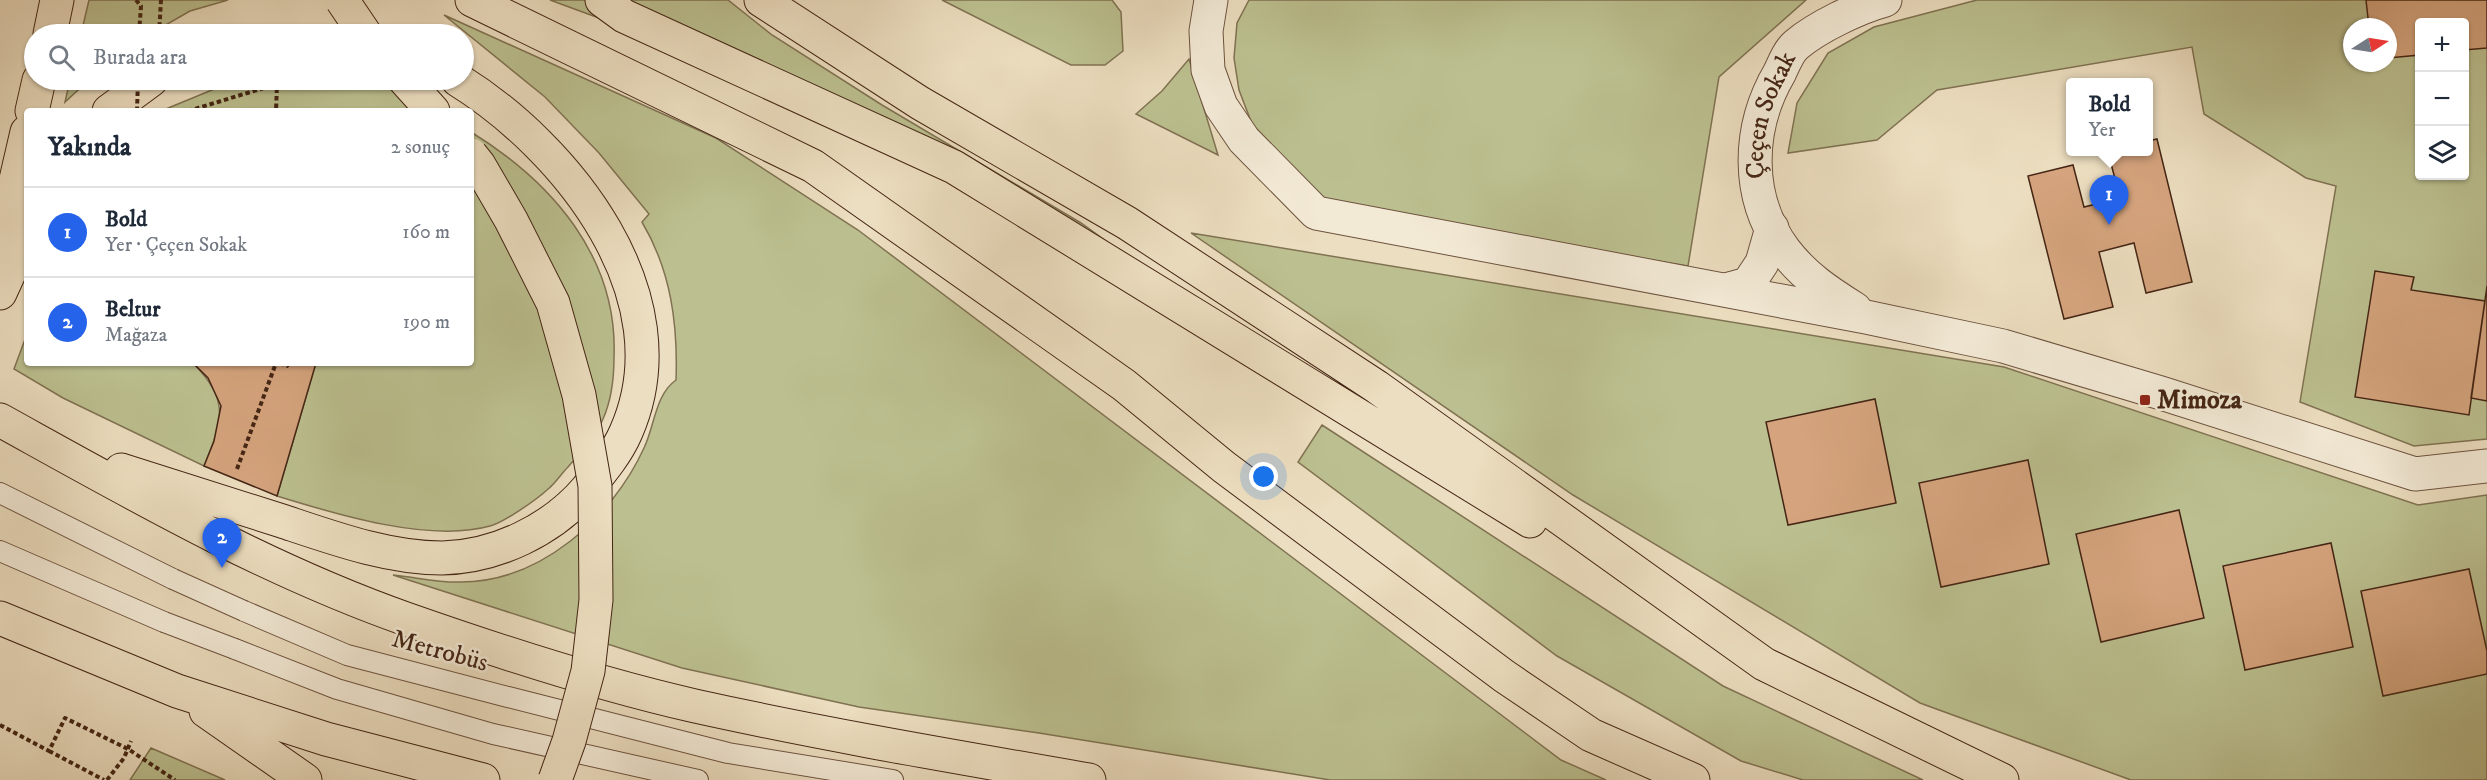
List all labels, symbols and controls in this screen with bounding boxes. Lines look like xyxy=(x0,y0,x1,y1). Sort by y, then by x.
north arrow xyxy=(2343,18,2397,72)
map controls xyxy=(2415,18,2469,180)
button: + xyxy=(2415,18,2469,72)
search box xyxy=(24,24,474,90)
icon: search xyxy=(45,41,78,74)
text: Burada ara xyxy=(93,44,187,71)
street label: Çeçen Sokak xyxy=(1738,46,1804,180)
button: − xyxy=(2415,72,2469,126)
popup xyxy=(2066,78,2153,156)
text: Bold xyxy=(2088,91,2131,118)
text: Yer xyxy=(2088,118,2116,143)
button: layers xyxy=(2415,126,2469,180)
text: Yakında xyxy=(48,131,131,164)
text: 2 sonuç xyxy=(391,135,450,160)
pin: 1 xyxy=(2090,176,2128,225)
text: Bold xyxy=(105,206,147,233)
text: 1 xyxy=(64,220,71,245)
text: 160 m xyxy=(402,220,450,245)
text: Yer · Çeçen Sokak xyxy=(105,233,247,258)
text: Beltur xyxy=(105,296,160,323)
text: 2 xyxy=(63,310,72,335)
text: 190 m xyxy=(403,310,450,335)
text: Mağaza xyxy=(105,323,167,348)
place label: Mimoza xyxy=(2157,384,2243,417)
marker: Mimoza xyxy=(2138,393,2152,407)
your location xyxy=(1249,462,1278,491)
pin: 2 xyxy=(202,518,242,568)
street label: Metrobüs xyxy=(388,622,492,680)

